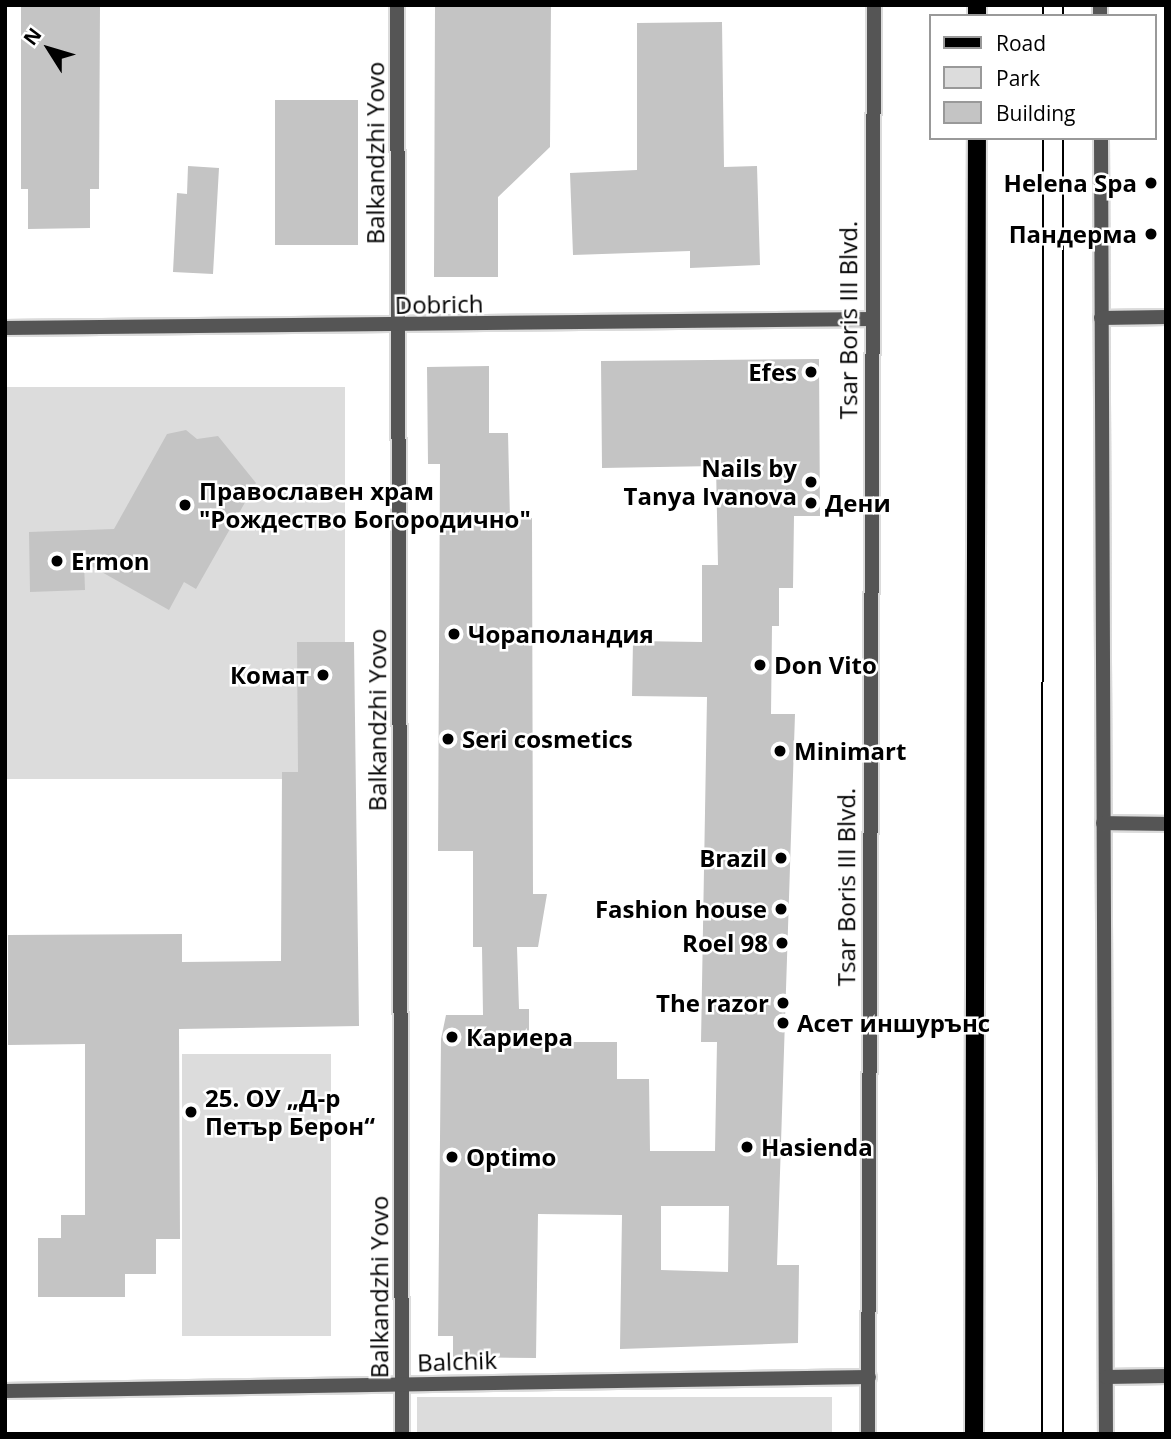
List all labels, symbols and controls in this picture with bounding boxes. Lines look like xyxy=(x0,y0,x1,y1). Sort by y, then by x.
north arrow xyxy=(14,14,84,84)
legend xyxy=(930,14,1157,140)
text: N xyxy=(17,22,47,50)
text: Road xyxy=(996,29,1046,57)
street label: Balkandzhi Yovo xyxy=(361,62,389,244)
text: Park xyxy=(996,64,1040,92)
text: Building xyxy=(996,99,1075,127)
place label: Helena Spa xyxy=(1004,169,1137,197)
marker: Helena Spa xyxy=(1143,175,1159,191)
place label: Пандерма xyxy=(1009,220,1137,248)
street label: Tsar Boris III Blvd. xyxy=(834,221,862,419)
marker: Пандерма xyxy=(1143,226,1159,242)
street label: Dobrich xyxy=(394,289,484,319)
place label: Efes xyxy=(748,358,797,386)
marker: Efes xyxy=(803,364,819,380)
place label: Nails by Tanya Ivanova xyxy=(624,454,797,510)
marker: Nails by Tanya Ivanova xyxy=(803,474,819,490)
place label: Православен храм "Рождество Богородично" xyxy=(199,477,531,533)
place label: Дени xyxy=(825,489,891,517)
marker: Дени xyxy=(803,495,819,511)
marker: Православен храм "Рождество Богородично" xyxy=(177,497,193,513)
place label: Ermon xyxy=(71,547,150,575)
marker: Ermon xyxy=(49,553,65,569)
place label: Чораполандия xyxy=(468,620,654,648)
marker: Чораполандия xyxy=(446,626,462,642)
street label: Balkandzhi Yovo xyxy=(363,629,391,811)
place label: Don Vito xyxy=(774,651,877,679)
marker: Don Vito xyxy=(752,657,768,673)
place label: Комат xyxy=(230,661,309,689)
marker: Комат xyxy=(315,667,331,683)
place label: Seri cosmetics xyxy=(462,725,633,753)
marker: Seri cosmetics xyxy=(440,731,456,747)
place label: Minimart xyxy=(794,737,906,765)
marker: Minimart xyxy=(772,743,788,759)
street label: Tsar Boris III Blvd. xyxy=(832,788,860,986)
place label: Brazil xyxy=(699,844,767,872)
marker: Brazil xyxy=(773,850,789,866)
place label: Fashion house xyxy=(595,895,767,923)
marker: Fashion house xyxy=(773,901,789,917)
place label: Roel 98 xyxy=(682,929,768,957)
marker: Roel 98 xyxy=(774,935,790,951)
place label: The razor xyxy=(656,989,769,1017)
marker: The razor xyxy=(775,995,791,1011)
place label: Асет иншурънс xyxy=(797,1009,990,1037)
marker: Асет иншурънс xyxy=(775,1015,791,1031)
place label: Кариера xyxy=(466,1023,573,1051)
marker: Кариера xyxy=(444,1029,460,1045)
place label: 25. ОУ „Д-р Петър Берон“ xyxy=(205,1084,375,1140)
marker: 25. ОУ „Д-р Петър Берон“ xyxy=(183,1104,199,1120)
place label: Hasienda xyxy=(761,1133,873,1161)
marker: Hasienda xyxy=(739,1139,755,1155)
place label: Optimo xyxy=(466,1143,556,1171)
marker: Optimo xyxy=(444,1149,460,1165)
street label: Balkandzhi Yovo xyxy=(365,1196,393,1378)
street label: Balchik xyxy=(417,1345,497,1377)

